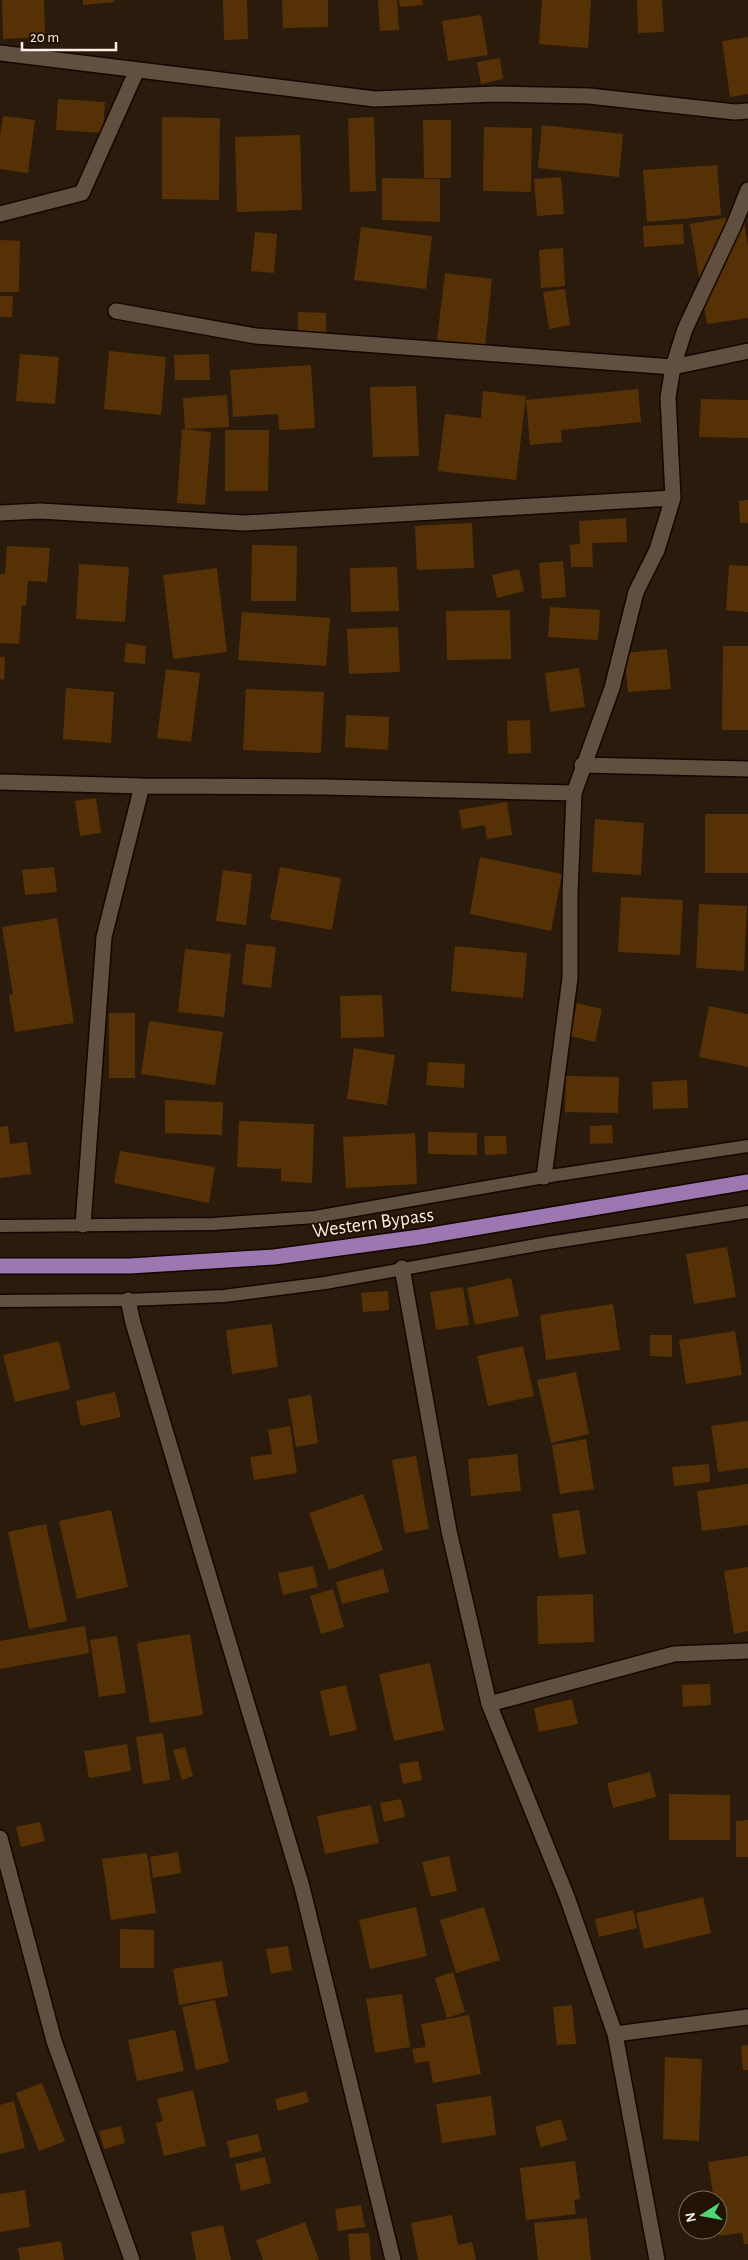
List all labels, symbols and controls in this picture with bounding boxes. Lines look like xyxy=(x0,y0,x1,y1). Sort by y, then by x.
scale bar xyxy=(22,20,116,52)
text: 20 m xyxy=(30,30,59,45)
street label: Western Bypass xyxy=(311,1205,435,1241)
north arrow xyxy=(678,2190,728,2240)
text: N xyxy=(683,2211,699,2223)

